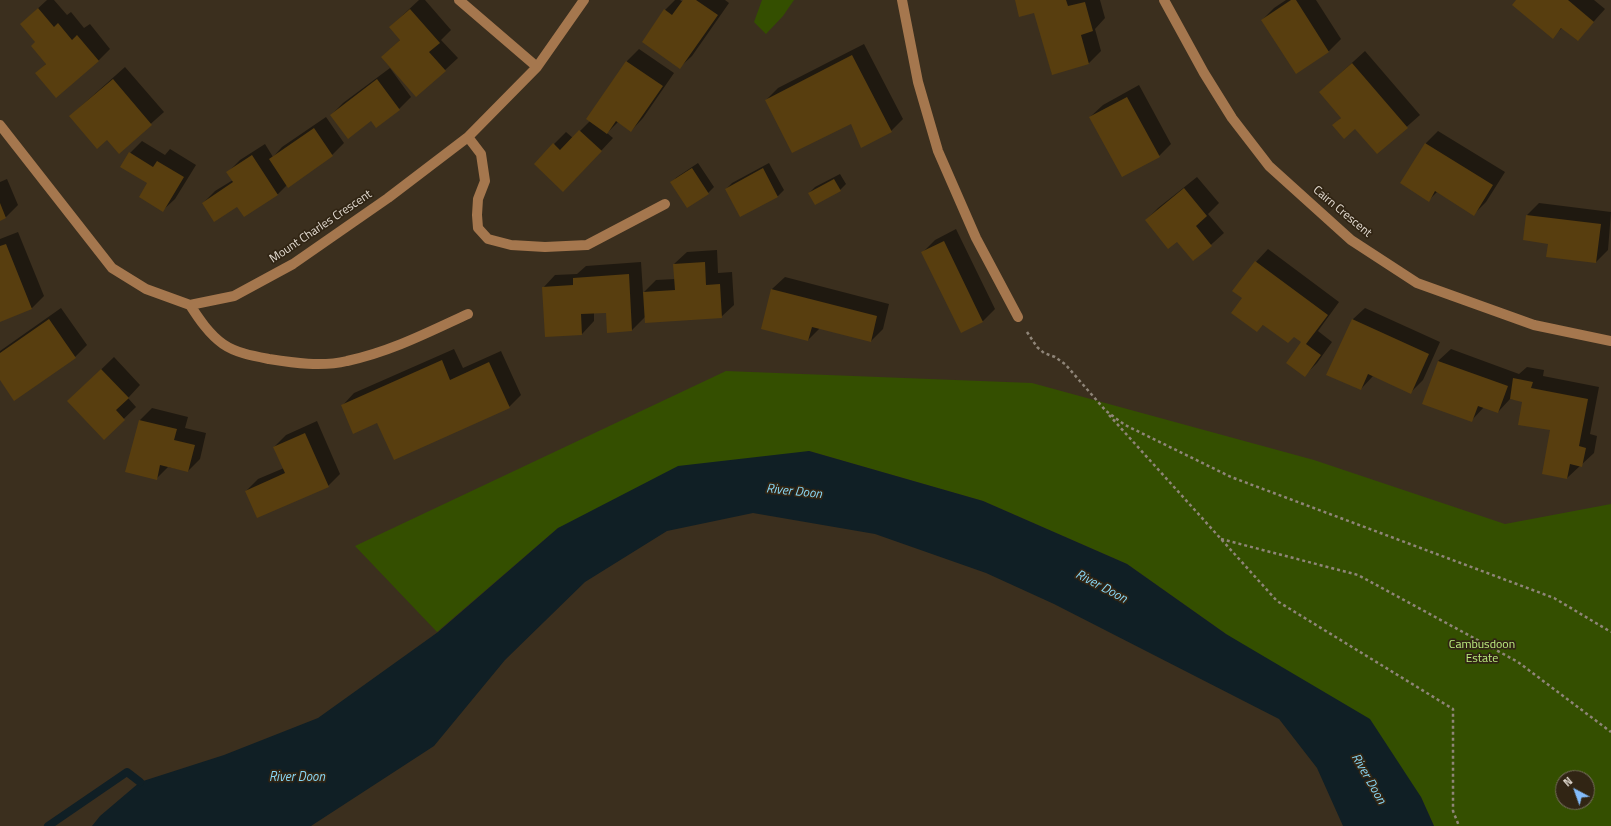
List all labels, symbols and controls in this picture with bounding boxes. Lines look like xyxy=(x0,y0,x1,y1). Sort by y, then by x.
street label: Cairn Crescent xyxy=(1310,183,1374,241)
street label: Mount Charles Crescent xyxy=(267,187,375,267)
water label: River Doon xyxy=(765,481,823,503)
water label: River Doon xyxy=(1073,567,1129,607)
park label: Cambusdoon Estate xyxy=(1449,638,1515,666)
water label: River Doon xyxy=(1347,751,1389,807)
water label: River Doon xyxy=(269,770,325,786)
north arrow xyxy=(1555,770,1595,810)
text: N xyxy=(1560,773,1576,790)

